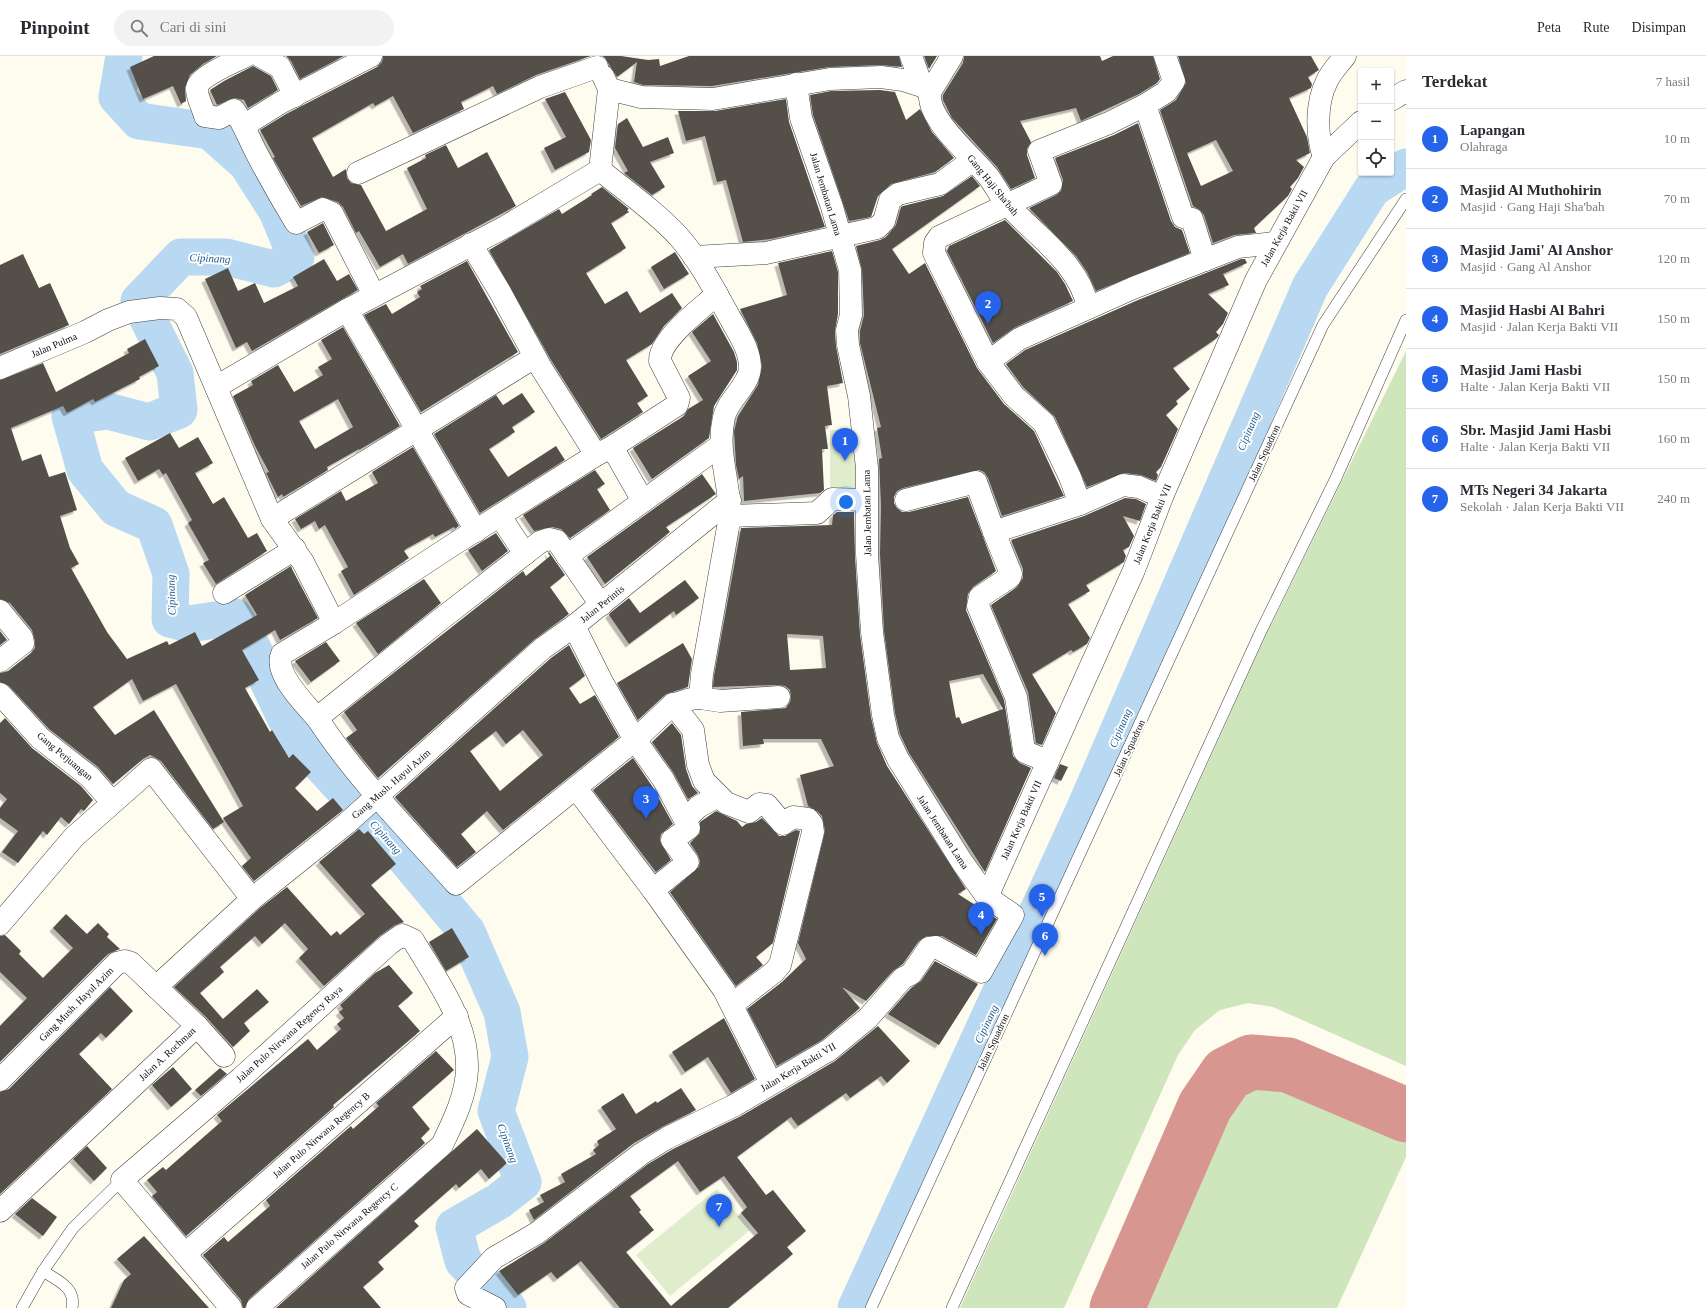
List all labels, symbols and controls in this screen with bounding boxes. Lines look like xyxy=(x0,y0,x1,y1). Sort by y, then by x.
search box xyxy=(114,10,394,46)
text: Pinpoint xyxy=(20,17,90,38)
icon: search xyxy=(128,17,150,39)
text: Cari di sini xyxy=(160,19,226,35)
text: Peta xyxy=(1537,20,1561,35)
text: Rute xyxy=(1583,20,1610,35)
text: Disimpan xyxy=(1632,20,1686,35)
map controls xyxy=(1358,68,1394,176)
button: + xyxy=(1358,68,1394,104)
text: Terdekat xyxy=(1422,72,1488,91)
text: 7 hasil xyxy=(1656,74,1690,89)
button: − xyxy=(1358,104,1394,140)
text: Lapangan xyxy=(1460,122,1525,138)
text: 1 xyxy=(1432,131,1438,146)
text: 10 m xyxy=(1664,131,1690,146)
text: Olahraga xyxy=(1460,139,1508,154)
button: locate xyxy=(1358,140,1394,176)
street label: Jalan Jembatan Lama xyxy=(808,151,844,237)
street label: Gang Haji Sha'bah xyxy=(965,152,1021,218)
text: Masjid Al Muthohirin xyxy=(1460,182,1602,198)
street label: Jalan Kerja Bakti VII xyxy=(1258,188,1310,268)
text: 2 xyxy=(1432,191,1438,206)
text: 70 m xyxy=(1664,191,1690,206)
text: Masjid · Gang Haji Sha'bah xyxy=(1460,199,1605,214)
text: Masjid Jami' Al Anshor xyxy=(1460,242,1613,258)
water label: Cipinang xyxy=(189,251,231,265)
text: 3 xyxy=(1432,251,1438,266)
text: 120 m xyxy=(1657,251,1690,266)
text: Masjid · Gang Al Anshor xyxy=(1460,259,1591,274)
pin: 2 xyxy=(975,291,1001,324)
text: Masjid Hasbi Al Bahri xyxy=(1460,302,1605,318)
text: 4 xyxy=(1432,311,1438,326)
text: 150 m xyxy=(1657,311,1690,326)
text: Masjid · Jalan Kerja Bakti VII xyxy=(1460,319,1618,334)
street label: Jalan Pulma xyxy=(29,330,79,360)
text: Masjid Jami Hasbi xyxy=(1460,362,1582,378)
text: 5 xyxy=(1432,371,1438,386)
text: 150 m xyxy=(1657,371,1690,386)
text: Halte · Jalan Kerja Bakti VII xyxy=(1460,379,1610,394)
water label: Cipinang xyxy=(1234,409,1262,452)
text: Sbr. Masjid Jami Hasbi xyxy=(1460,422,1611,438)
street label: Jalan Squadron xyxy=(1246,423,1282,483)
pin: 1 xyxy=(832,428,858,461)
text: 6 xyxy=(1432,431,1438,446)
text: 160 m xyxy=(1657,431,1690,446)
text: Halte · Jalan Kerja Bakti VII xyxy=(1460,439,1610,454)
street label: Jalan Jembatan Lama xyxy=(861,469,873,556)
street label: Jalan Kerja Bakti VII xyxy=(1131,482,1173,566)
text: MTs Negeri 34 Jakarta xyxy=(1460,482,1607,498)
text: 7 xyxy=(1432,491,1438,506)
text: 240 m xyxy=(1657,491,1690,506)
your location xyxy=(836,492,856,512)
text: Sekolah · Jalan Kerja Bakti VII xyxy=(1460,499,1624,514)
water label: Cipinang xyxy=(164,574,178,616)
street label: Jalan Perintis xyxy=(578,583,626,625)
water label: Cipinang xyxy=(1106,706,1134,749)
street label: Jalan Squadron xyxy=(1111,718,1147,778)
street label: Gang Perjuangan xyxy=(35,730,95,782)
street label: Gang Mush. Hayul Azim xyxy=(349,747,433,821)
street label: Jalan Kerja Bakti VII xyxy=(999,779,1043,861)
pin: 3 xyxy=(633,786,659,819)
street label: Jalan Jembatan Lama xyxy=(915,793,971,872)
water label: Cipinang xyxy=(368,818,404,857)
pin: 5 xyxy=(1029,884,1055,917)
pin: 4 xyxy=(968,902,994,935)
pin: 6 xyxy=(1032,923,1058,956)
street label: Gang Mush. Hayul Azim xyxy=(37,964,116,1043)
street label: Jalan Pulo Nirwana Regency Raya xyxy=(234,983,345,1085)
water label: Cipinang xyxy=(972,1002,1000,1045)
street label: Jalan Squadron xyxy=(975,1012,1011,1072)
street label: Jalan A. Rochman xyxy=(137,1025,197,1083)
street label: Jalan Kerja Bakti VII xyxy=(758,1040,838,1094)
street label: Jalan Pulo Nirwana Regency B xyxy=(270,1090,372,1180)
water label: Cipinang xyxy=(495,1122,521,1165)
street label: Jalan Pulo Nirwana Regency C xyxy=(298,1181,400,1271)
pin: 7 xyxy=(706,1194,732,1227)

